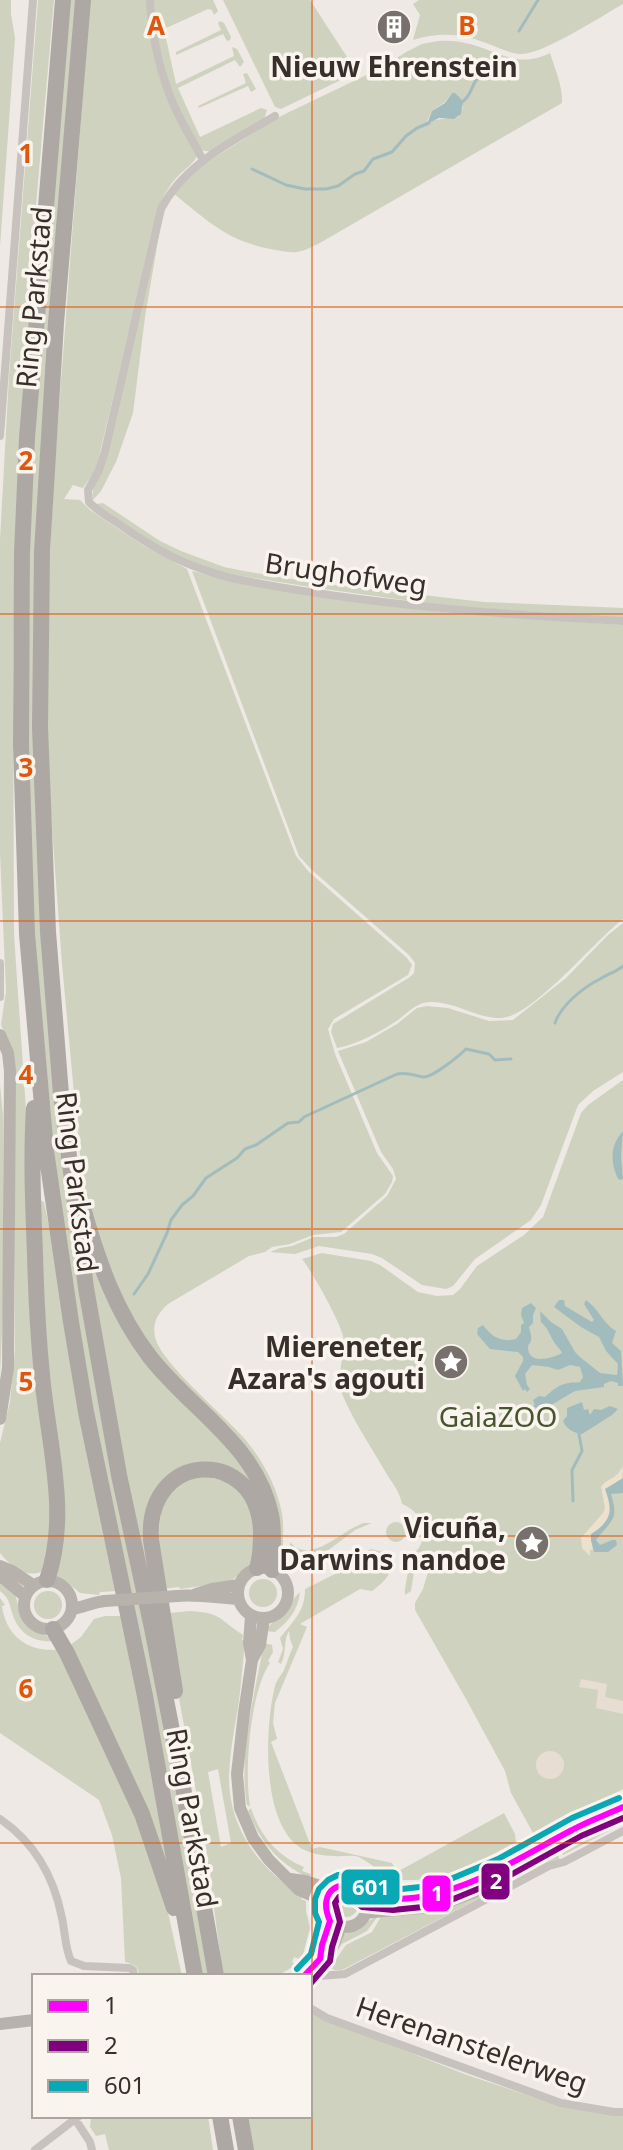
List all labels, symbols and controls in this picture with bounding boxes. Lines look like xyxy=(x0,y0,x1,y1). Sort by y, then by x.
text: A xyxy=(147,7,165,43)
text: B xyxy=(458,7,476,43)
building icon: Nieuw Ehrenstein xyxy=(375,8,413,46)
place label: Nieuw Ehrenstein xyxy=(270,47,518,85)
text: 1 xyxy=(19,135,33,171)
street label: Ring Parkstad xyxy=(6,205,60,389)
text: 2 xyxy=(19,442,34,478)
street label: Brughofweg xyxy=(263,543,429,603)
text: 3 xyxy=(19,749,33,785)
text: 4 xyxy=(19,1056,34,1092)
street label: Ring Parkstad xyxy=(48,1089,108,1275)
place label: Miereneter, Azara's agouti xyxy=(228,1327,425,1397)
place icon: Miereneter, Azara's agouti xyxy=(432,1343,470,1381)
text: 5 xyxy=(19,1363,33,1399)
park label: GaiaZOO xyxy=(439,1397,557,1435)
place label: Vicuña, Darwins nandoe xyxy=(279,1508,506,1578)
place icon: Vicuña, Darwins nandoe xyxy=(513,1524,551,1562)
text: 6 xyxy=(19,1670,34,1706)
street label: Ring Parkstad xyxy=(158,1725,228,1911)
line badge: 2 xyxy=(480,1862,511,1901)
text: 2 xyxy=(490,1865,502,1895)
line badge: 601 xyxy=(340,1868,401,1906)
text: 601 xyxy=(352,1871,390,1901)
line badge: 1 xyxy=(421,1874,452,1913)
text: 1 xyxy=(431,1877,443,1907)
legend xyxy=(32,1974,312,2118)
street label: Herenanstelerweg xyxy=(351,1987,593,2101)
text: 1 xyxy=(104,1988,118,2021)
text: 2 xyxy=(104,2028,118,2061)
text: 601 xyxy=(104,2068,145,2101)

